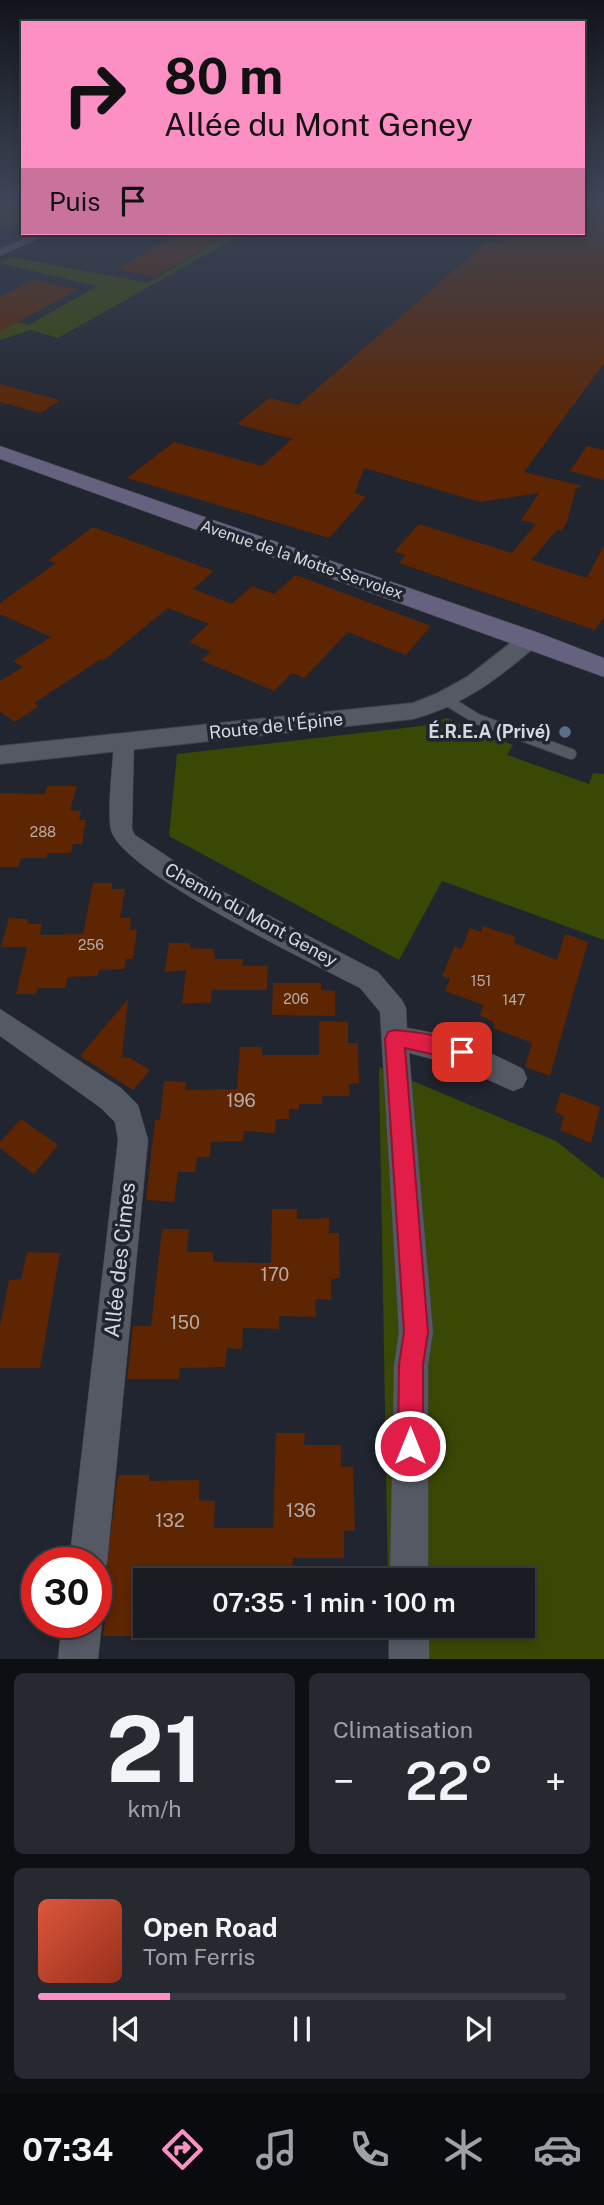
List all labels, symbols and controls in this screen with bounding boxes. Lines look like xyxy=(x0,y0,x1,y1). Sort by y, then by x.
text: 80 m xyxy=(164,47,283,105)
icon: right xyxy=(49,49,140,140)
text: Allée du Mont Geney xyxy=(164,106,473,143)
icon: arrive xyxy=(114,182,152,220)
text: Puis xyxy=(49,186,100,217)
street label: Avenue de la Motte-Servolex xyxy=(198,516,405,603)
street label: Route de l'Épine xyxy=(208,707,344,743)
place label: É.R.E.A (Privé) xyxy=(428,720,551,742)
marker: É.R.E.A (Privé) xyxy=(557,724,573,740)
house number: 288 xyxy=(30,824,56,840)
street label: Chemin du Mont Geney xyxy=(161,858,342,971)
house number: 256 xyxy=(78,937,104,953)
house number: 151 xyxy=(471,973,491,989)
house number: 206 xyxy=(283,991,309,1007)
house number: 147 xyxy=(503,992,525,1008)
pin xyxy=(432,1022,492,1082)
icon: arrive xyxy=(443,1033,481,1071)
house number: 196 xyxy=(226,1090,256,1111)
street label: Allée des Cimes xyxy=(99,1181,140,1339)
house number: 170 xyxy=(261,1264,289,1285)
house number: 150 xyxy=(170,1312,200,1333)
position arrow xyxy=(373,1409,447,1483)
house number: 136 xyxy=(286,1500,316,1521)
house number: 132 xyxy=(155,1510,185,1531)
speed limit sign: 30 xyxy=(21,1547,112,1638)
text: 07:35 · 1 min · 100 m xyxy=(212,1587,456,1618)
text: 21 xyxy=(106,1696,203,1802)
text: Climatisation xyxy=(333,1716,473,1743)
text: 22° xyxy=(405,1751,494,1812)
text: − xyxy=(333,1759,354,1804)
text: + xyxy=(545,1759,566,1804)
text: km/h xyxy=(127,1795,182,1822)
text: Open Road xyxy=(143,1912,278,1943)
text: Tom Ferris xyxy=(143,1943,255,1970)
icon: previous xyxy=(107,2010,145,2048)
icon: pause xyxy=(283,2010,321,2048)
icon: next xyxy=(459,2010,497,2048)
icon: directions xyxy=(158,2125,207,2174)
icon: music xyxy=(252,2125,301,2174)
icon: phone xyxy=(345,2125,394,2174)
icon: climate xyxy=(439,2125,488,2174)
icon: car xyxy=(533,2125,582,2174)
text: 07:34 xyxy=(22,2131,113,2168)

